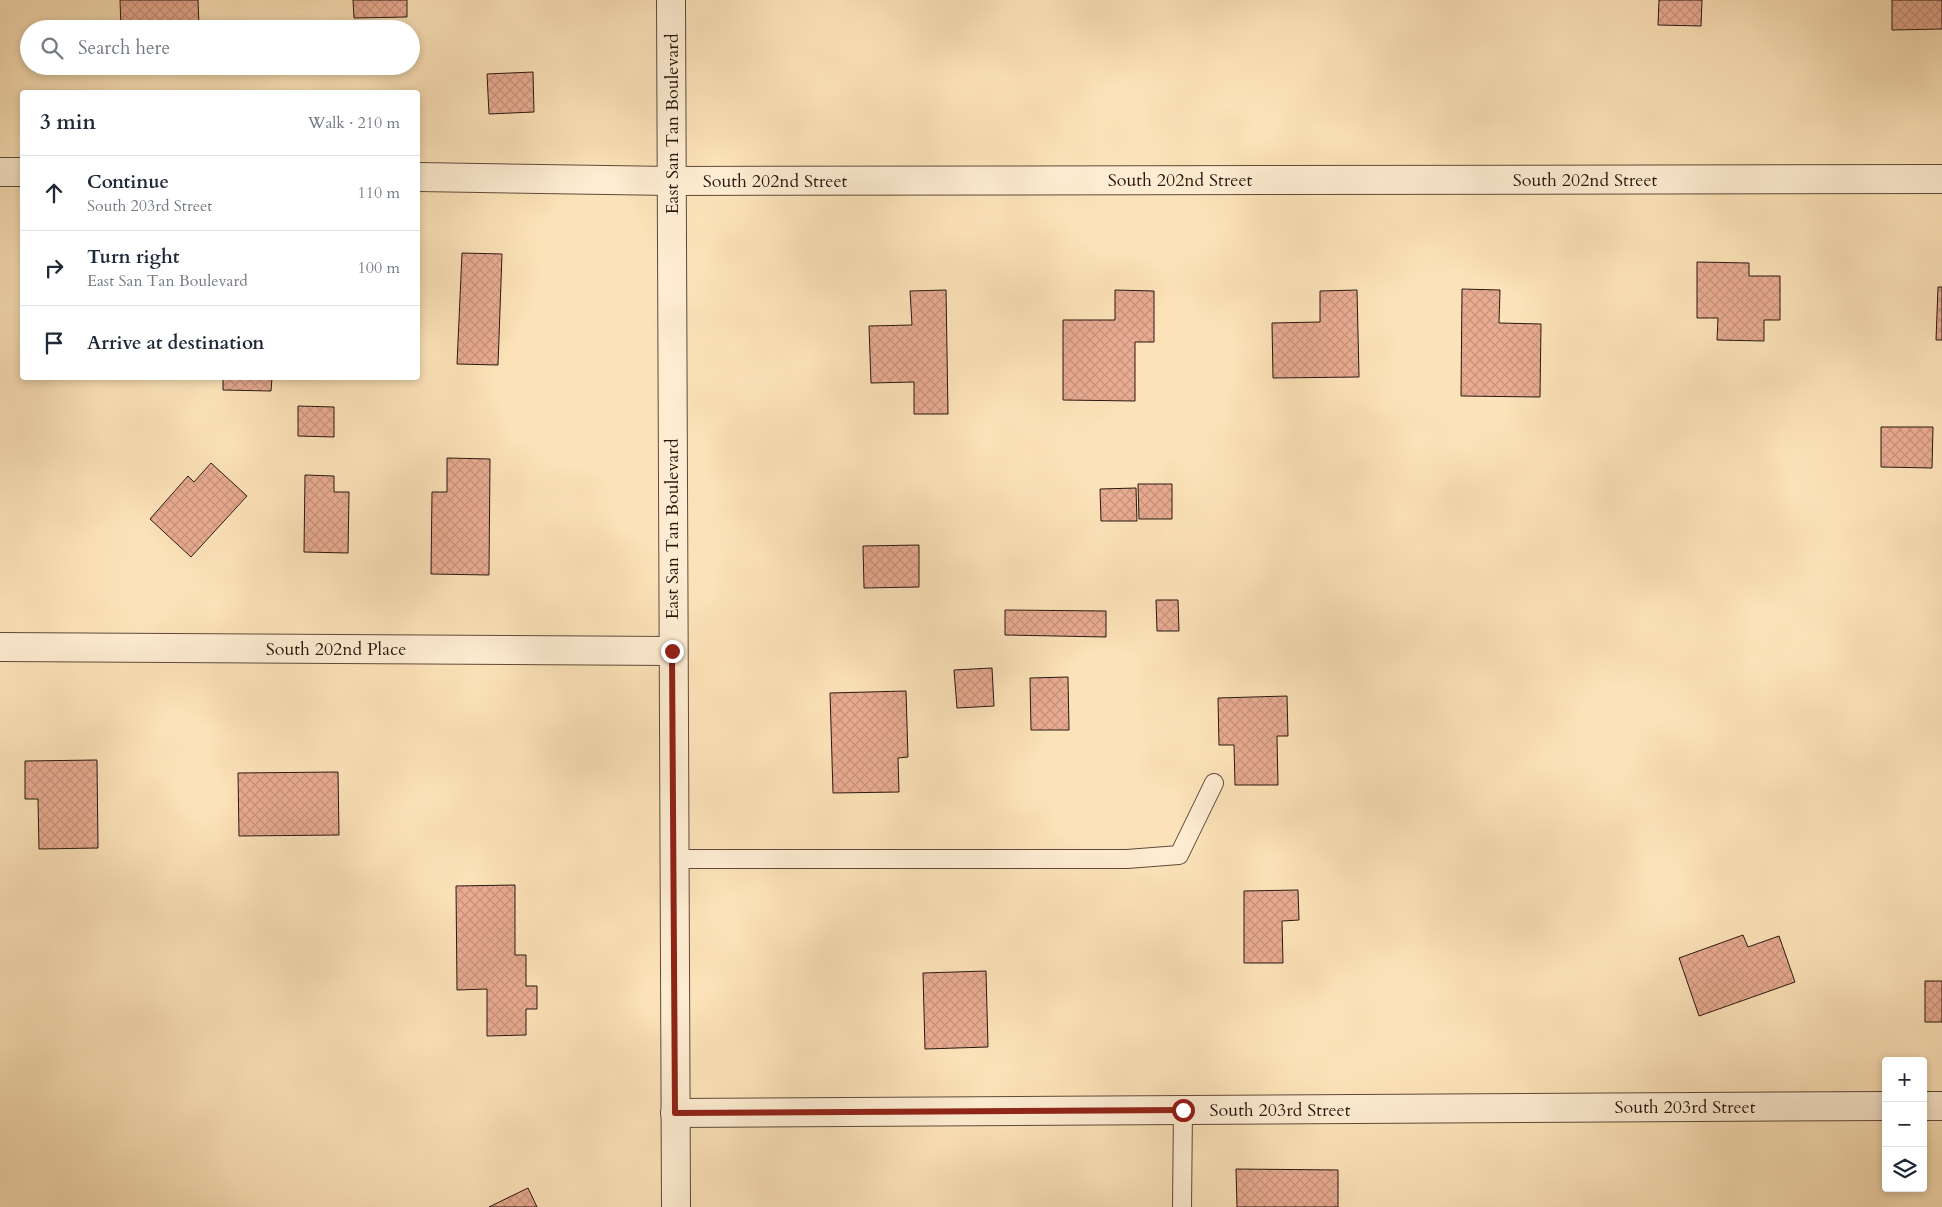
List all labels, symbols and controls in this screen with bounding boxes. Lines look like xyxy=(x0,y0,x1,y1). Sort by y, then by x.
search box xyxy=(20,20,420,75)
street label: East San Tan Boulevard xyxy=(660,33,685,214)
icon: search xyxy=(38,34,66,62)
text: Search here xyxy=(78,35,170,61)
text: 3 min xyxy=(40,108,96,137)
text: Walk · 210 m xyxy=(308,112,400,134)
street label: South 202nd Street xyxy=(1108,168,1253,193)
street label: South 202nd Street xyxy=(1513,168,1658,193)
text: Continue xyxy=(87,169,169,195)
street label: South 202nd Street xyxy=(703,169,848,194)
icon: ahead xyxy=(40,179,68,207)
text: 110 m xyxy=(358,182,400,204)
text: South 203rd Street xyxy=(87,195,212,217)
text: Turn right xyxy=(87,244,179,270)
icon: right xyxy=(40,254,68,282)
text: 100 m xyxy=(358,257,400,279)
text: East San Tan Boulevard xyxy=(87,270,248,292)
icon: arrive xyxy=(40,329,68,357)
text: Arrive at destination xyxy=(87,330,264,356)
street label: East San Tan Boulevard xyxy=(660,438,685,619)
street label: South 202nd Place xyxy=(266,637,406,662)
route end xyxy=(661,640,684,663)
map controls xyxy=(1882,1057,1927,1192)
button: + xyxy=(1882,1057,1927,1102)
street label: South 203rd Street xyxy=(1615,1095,1756,1120)
street label: South 203rd Street xyxy=(1210,1098,1351,1123)
route start xyxy=(1172,1099,1195,1122)
button: − xyxy=(1882,1102,1927,1147)
button: layers xyxy=(1882,1147,1927,1192)

